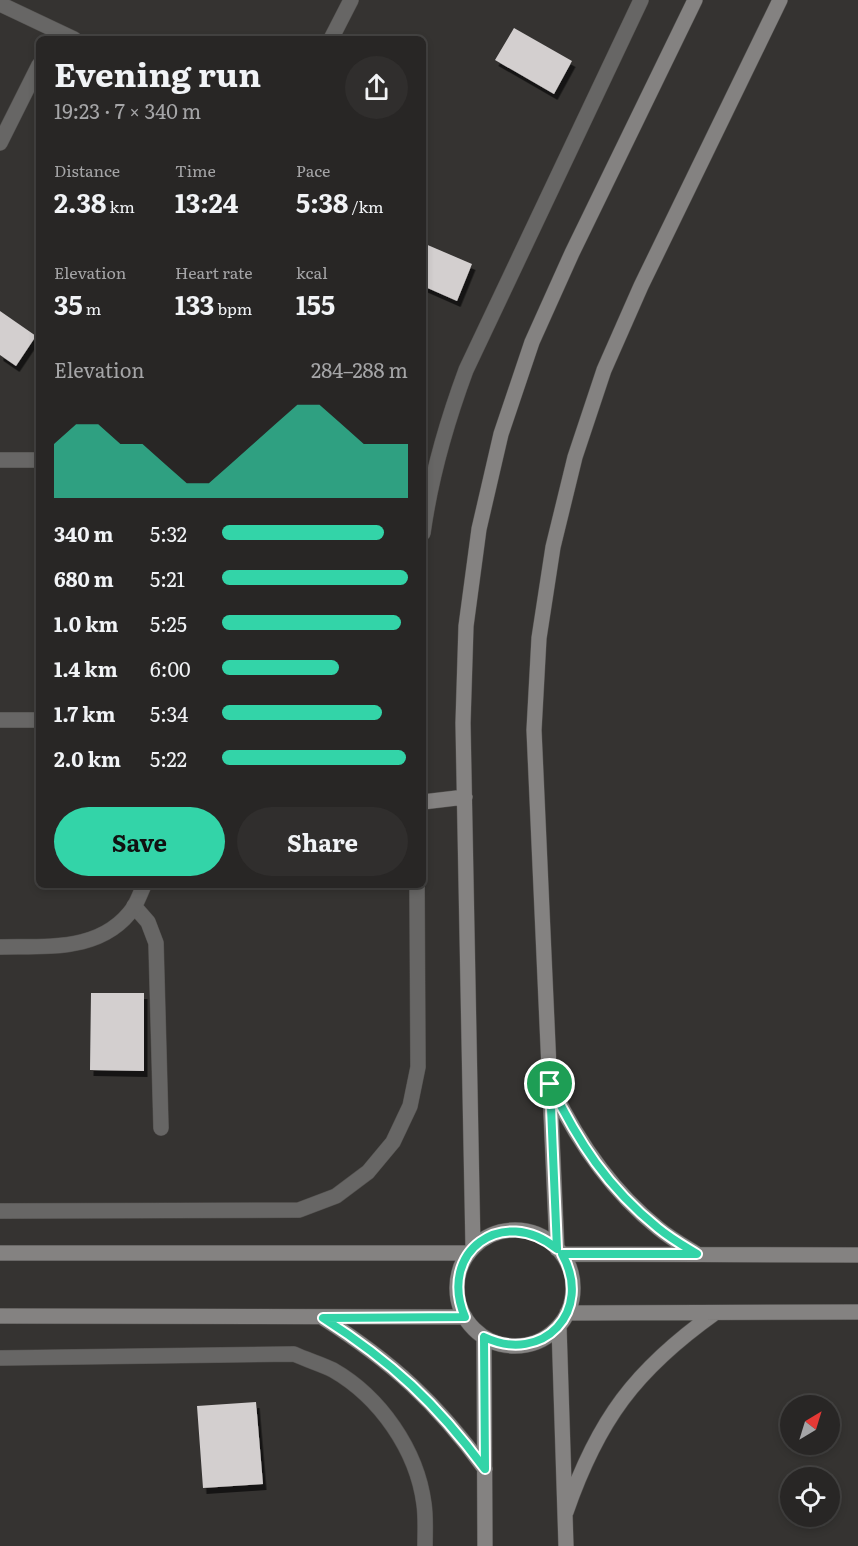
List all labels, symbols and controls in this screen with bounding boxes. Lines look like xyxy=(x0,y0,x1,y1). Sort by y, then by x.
text: Evening run xyxy=(54,48,261,97)
button: share xyxy=(345,56,408,119)
text: 19:23 · 7 × 340 m xyxy=(54,95,201,125)
text: Distance xyxy=(54,158,120,182)
text: Time xyxy=(175,158,216,182)
text: Pace xyxy=(296,158,330,182)
text: 2.38 xyxy=(54,182,106,221)
text: 13:24 xyxy=(175,182,238,221)
text: 5:38 xyxy=(296,182,348,221)
text: km xyxy=(106,194,135,218)
text: /km xyxy=(348,194,384,218)
text: Elevation xyxy=(54,260,126,284)
text: Heart rate xyxy=(175,260,253,284)
text: kcal xyxy=(296,260,328,284)
text: 35 xyxy=(54,284,83,323)
text: 133 xyxy=(175,284,214,323)
text: 155 xyxy=(296,284,335,323)
text: m xyxy=(83,296,101,320)
text: bpm xyxy=(214,296,252,320)
text: Elevation xyxy=(54,354,144,384)
text: 284–288 m xyxy=(311,354,408,384)
text: 340 m xyxy=(54,518,113,548)
text: 5:32 xyxy=(150,518,187,548)
text: 680 m xyxy=(54,563,114,593)
text: 5:21 xyxy=(150,563,185,593)
text: 1.0 km xyxy=(54,608,119,638)
text: 5:25 xyxy=(150,608,187,638)
text: 1.4 km xyxy=(54,653,118,683)
text: 6:00 xyxy=(150,653,191,683)
text: 1.7 km xyxy=(54,698,116,728)
text: 5:34 xyxy=(150,698,188,728)
text: 2.0 km xyxy=(54,743,121,773)
text: 5:22 xyxy=(150,743,187,773)
button: Save xyxy=(54,807,225,876)
button: Share xyxy=(237,807,408,876)
pin xyxy=(524,1058,575,1109)
icon: arrive xyxy=(533,1067,566,1100)
north arrow xyxy=(780,1395,840,1455)
map controls xyxy=(780,1395,840,1527)
button: locate xyxy=(780,1467,840,1527)

